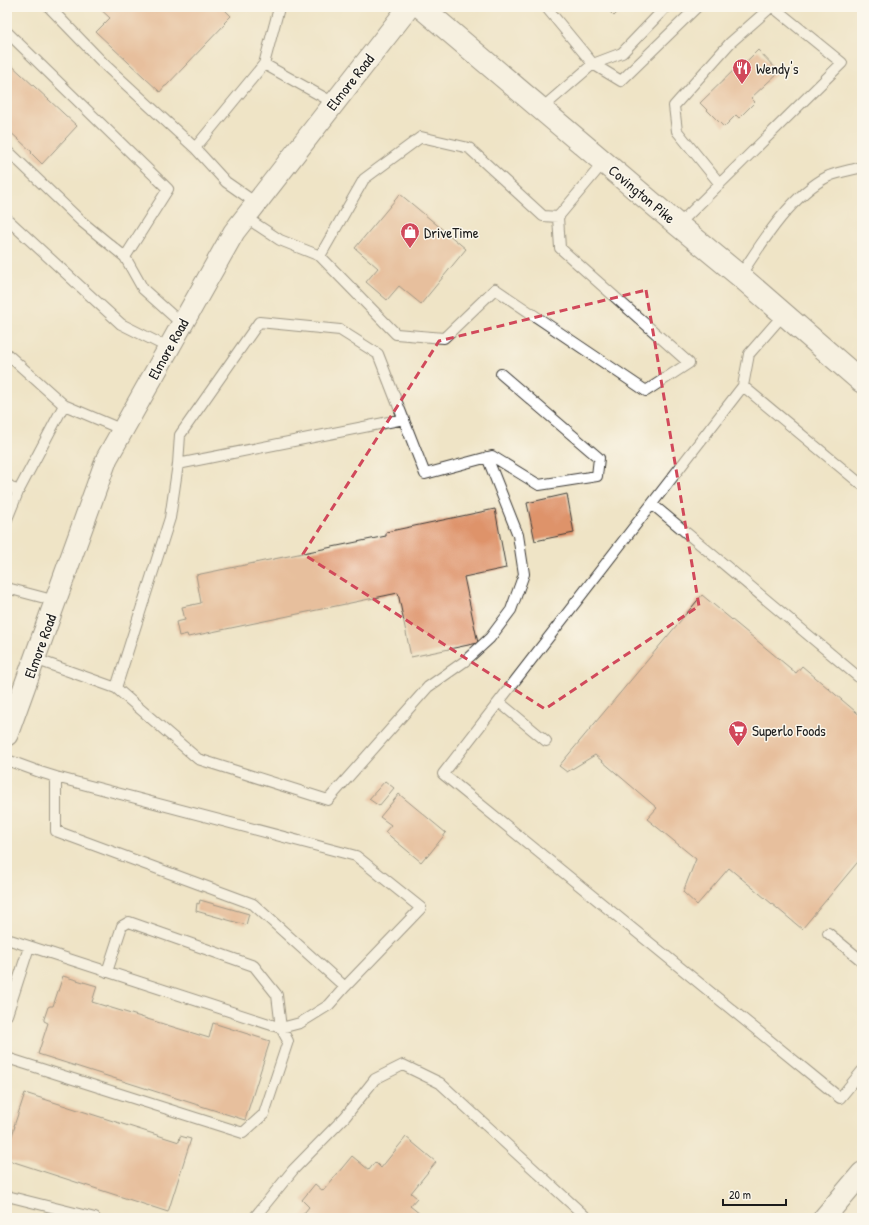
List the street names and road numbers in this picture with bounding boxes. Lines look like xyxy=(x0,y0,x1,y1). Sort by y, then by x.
street label: Elmore Road xyxy=(321,49,379,115)
street label: Covington Pike xyxy=(604,160,680,228)
street label: Elmore Road xyxy=(143,315,193,383)
street label: Elmore Road xyxy=(19,611,61,681)

